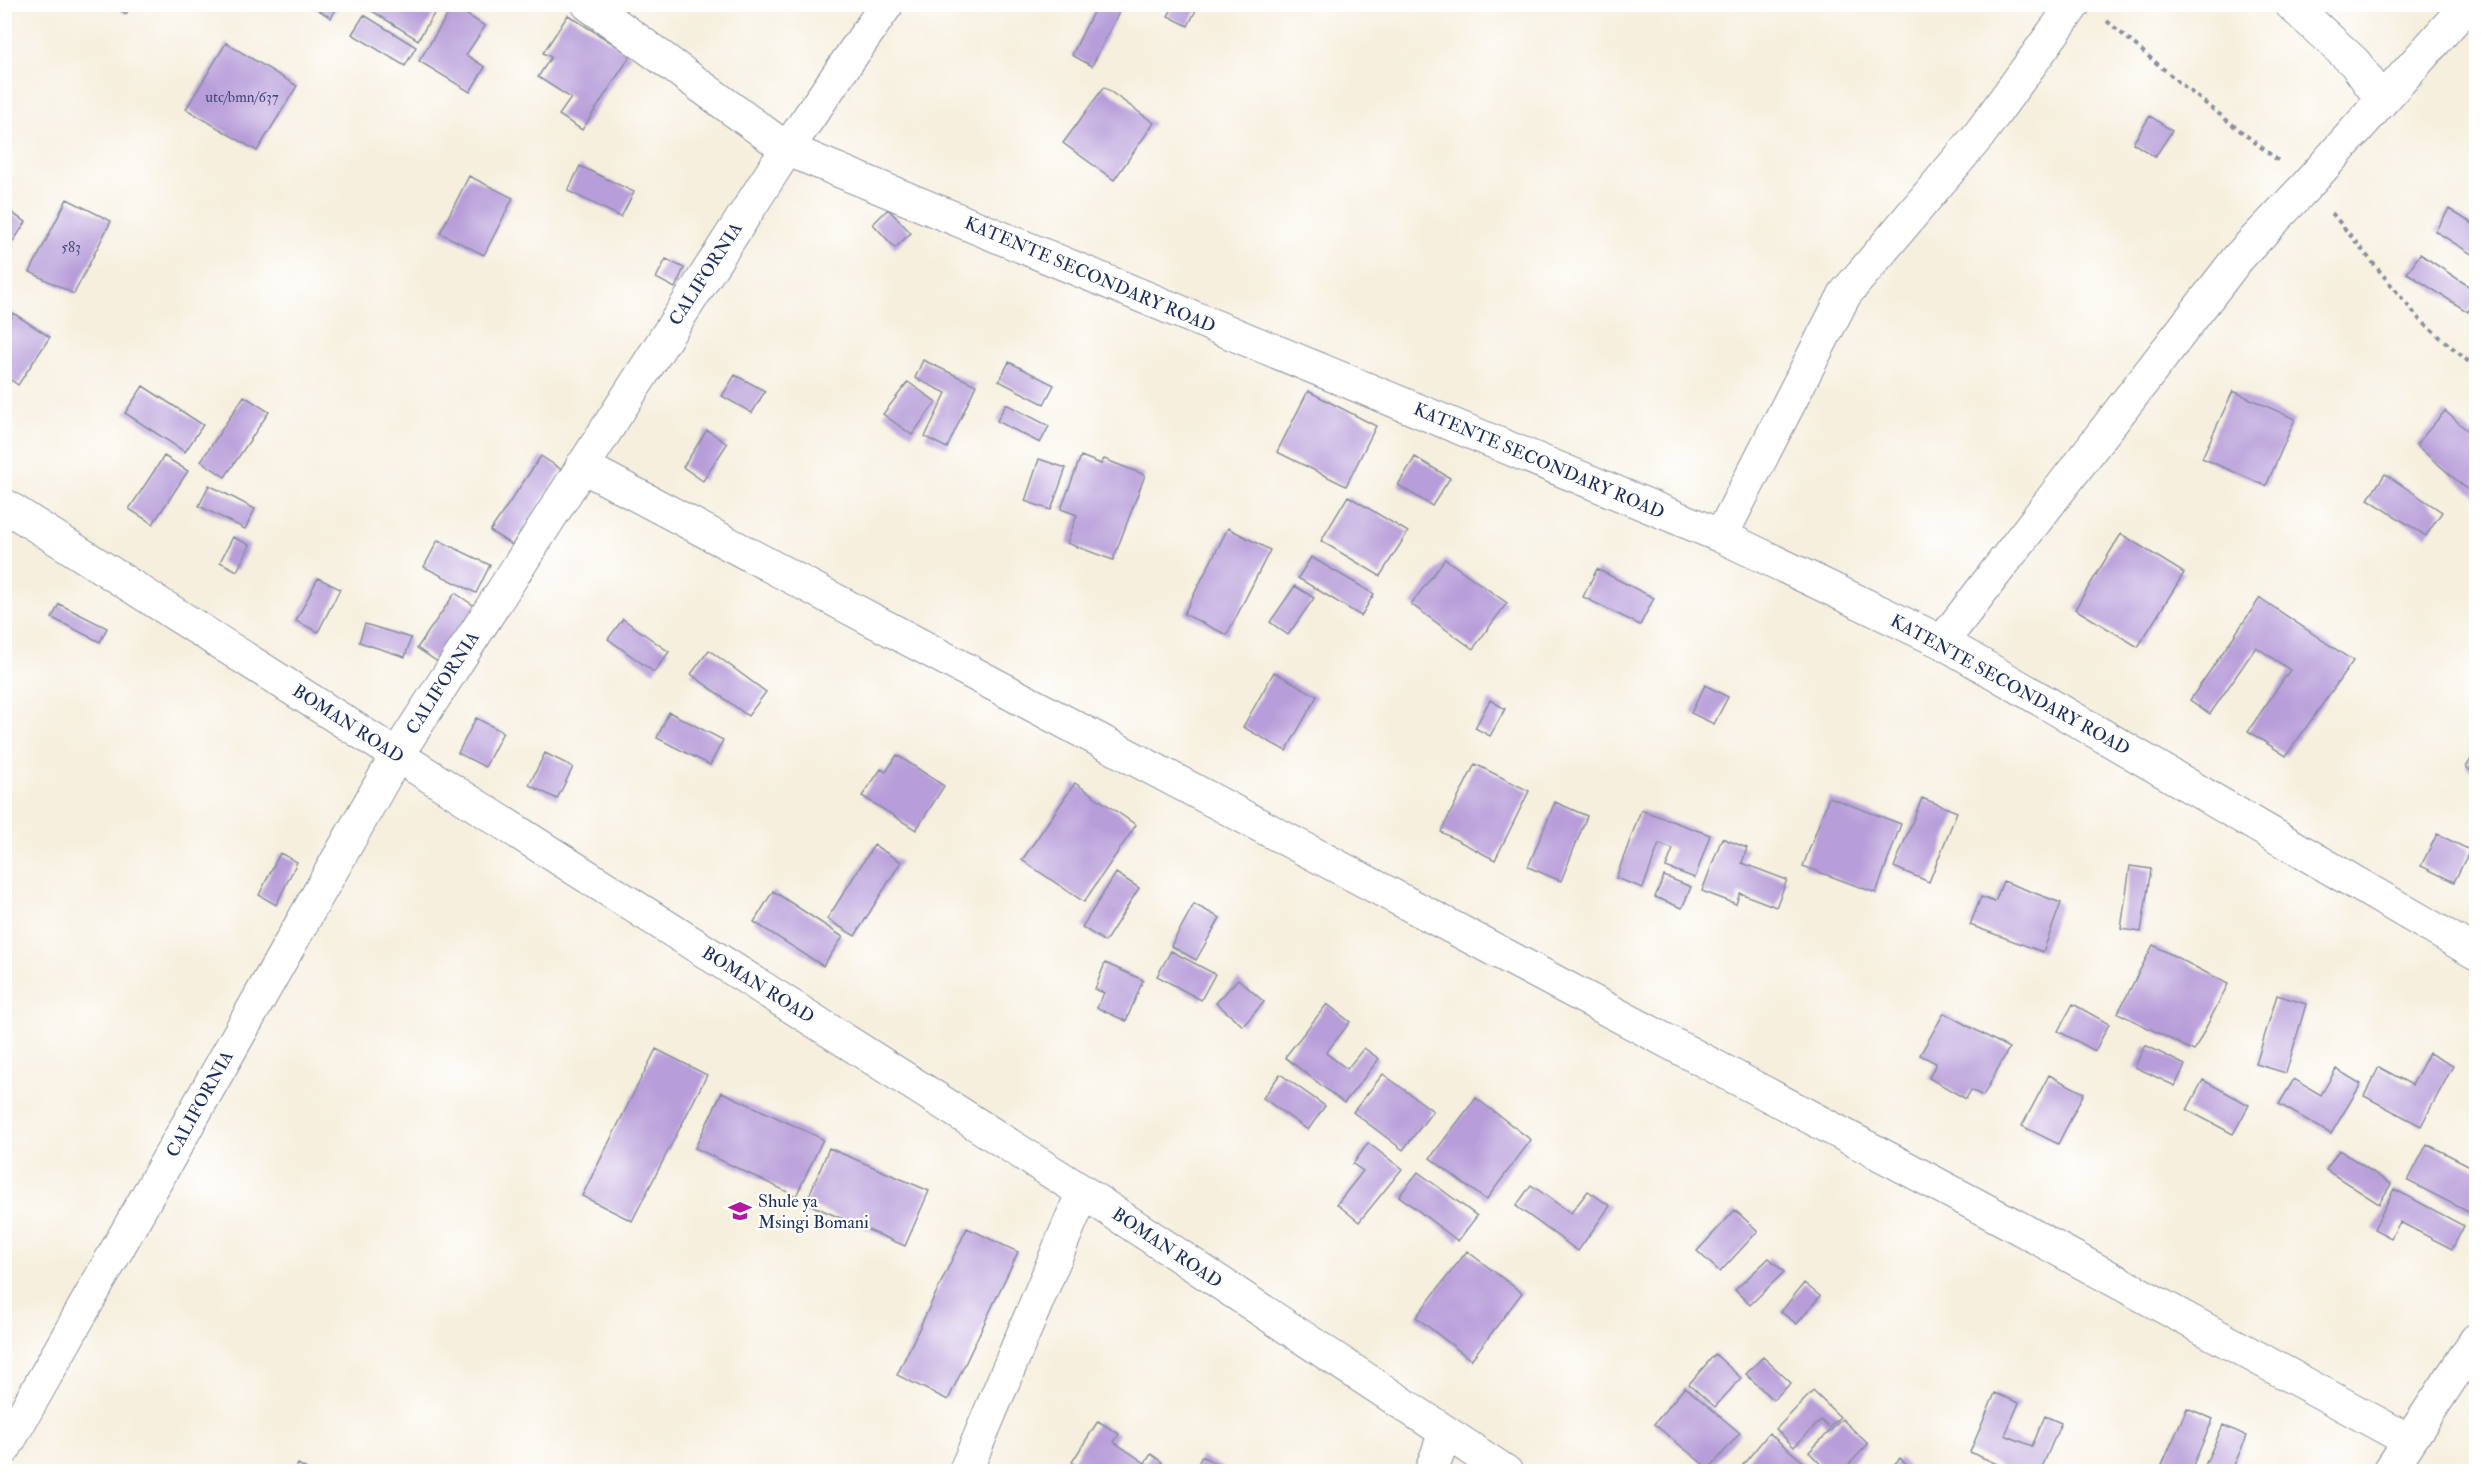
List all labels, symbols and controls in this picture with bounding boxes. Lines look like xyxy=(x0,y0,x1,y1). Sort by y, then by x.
house number: utc/bmn/637 xyxy=(205,88,279,107)
street label: KATENTE SECONDARY ROAD xyxy=(961,212,1219,338)
street label: CALIFORNIA xyxy=(664,218,748,330)
house number: 583 xyxy=(61,238,81,257)
street label: KATENTE SECONDARY ROAD xyxy=(1410,398,1668,524)
street label: KATENTE SECONDARY ROAD xyxy=(1886,609,2134,761)
street label: CALIFORNIA xyxy=(401,627,485,739)
street label: BOMAN ROAD xyxy=(288,679,408,769)
street label: BOMAN ROAD xyxy=(698,941,818,1029)
street label: CALIFORNIA xyxy=(161,1046,239,1161)
place label: Shule ya Msingi Bomani xyxy=(758,1190,869,1234)
school or university icon: Shule ya Msingi Bomani xyxy=(727,1198,753,1224)
street label: BOMAN ROAD xyxy=(1107,1203,1227,1293)

